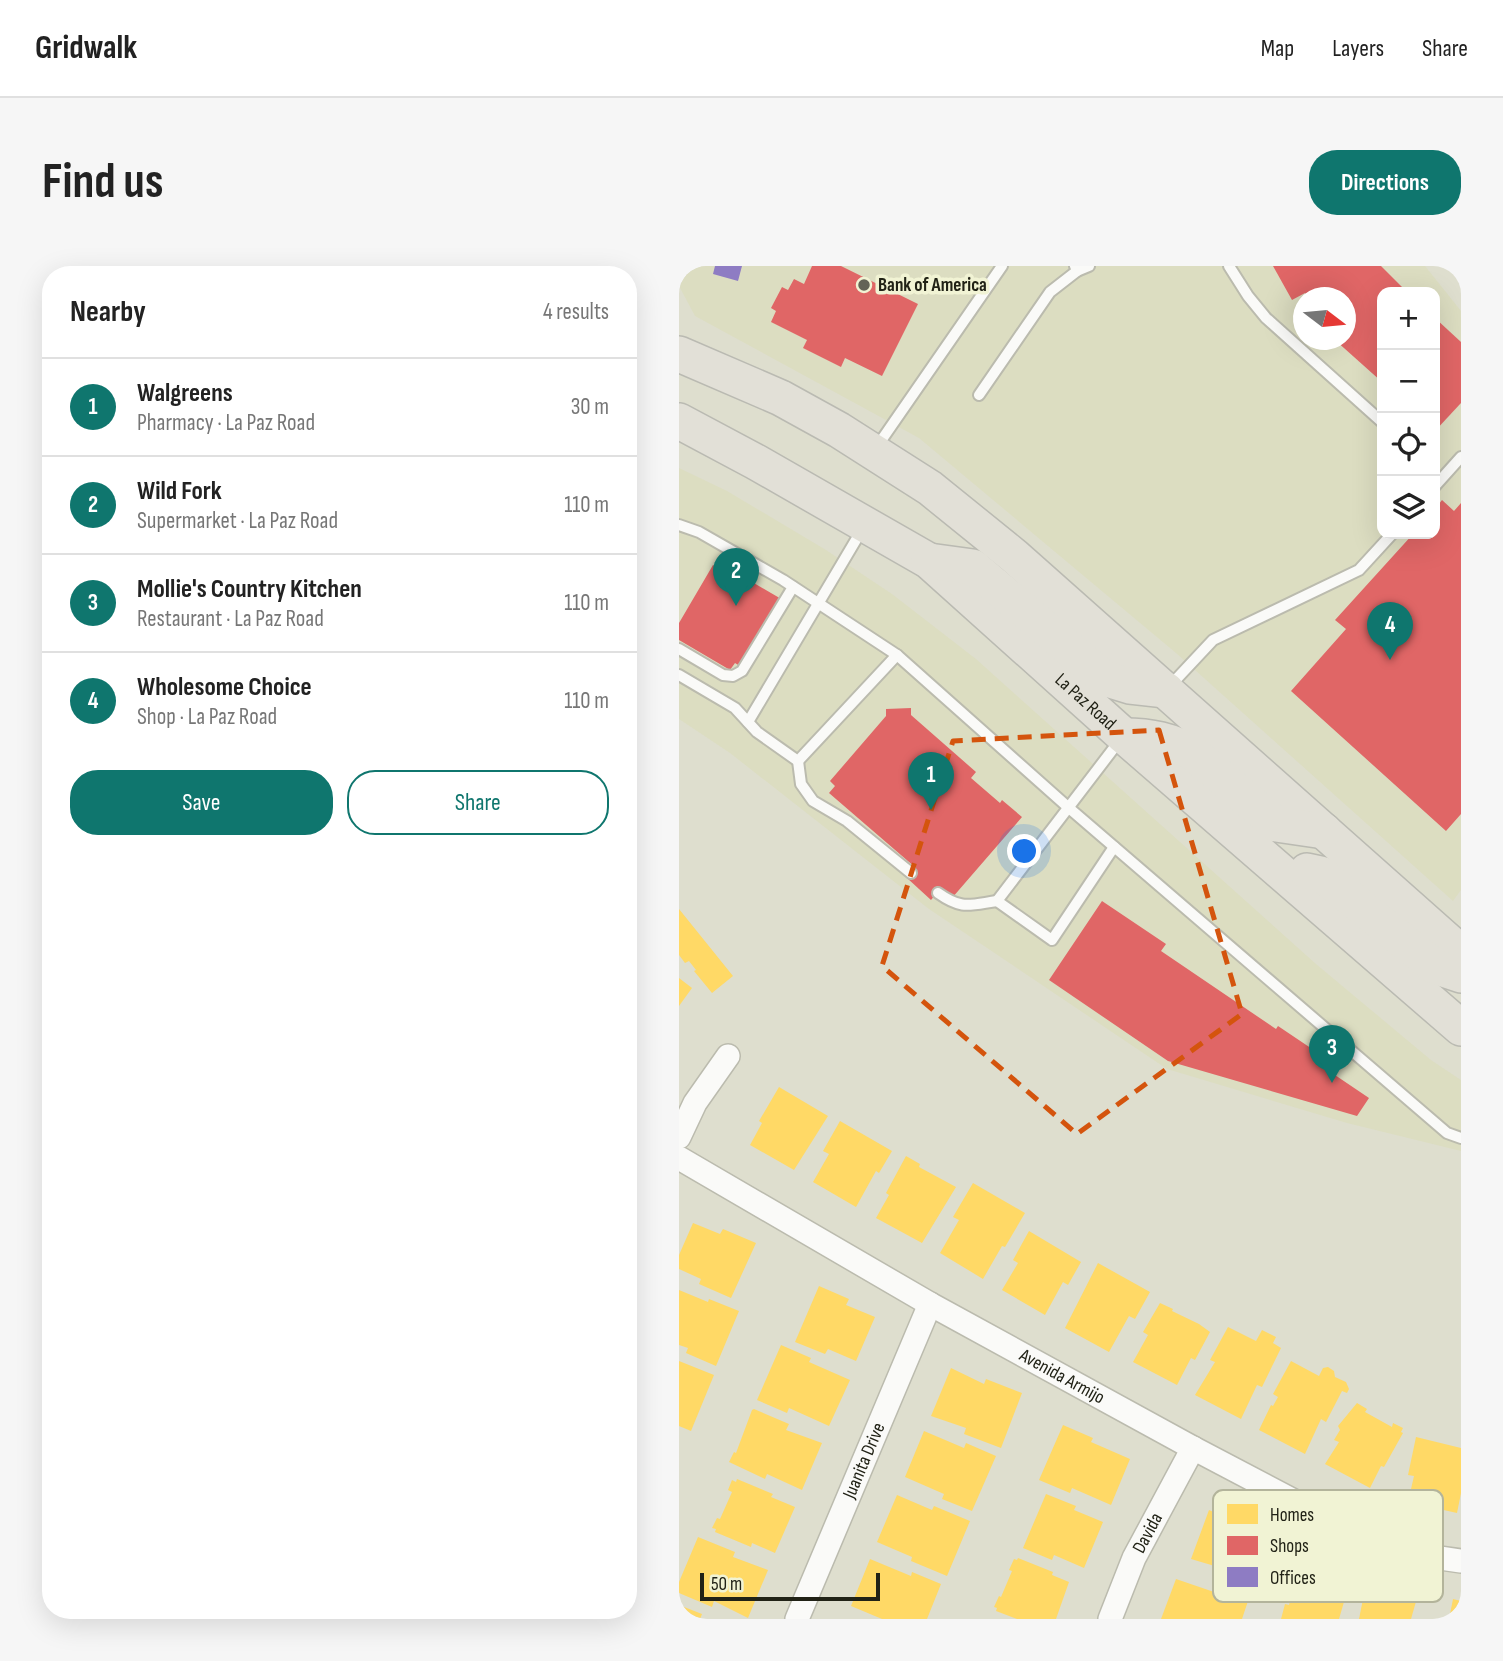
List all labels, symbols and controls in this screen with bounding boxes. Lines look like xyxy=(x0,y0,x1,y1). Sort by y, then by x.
text: Gridwalk xyxy=(35,28,137,68)
text: Map xyxy=(1261,34,1294,63)
text: Layers xyxy=(1332,34,1384,63)
text: Share xyxy=(1422,34,1468,63)
button: Directions xyxy=(1309,150,1461,215)
text: Find us xyxy=(42,153,164,212)
place label: Bank of America xyxy=(878,274,987,297)
marker: Bank of America xyxy=(856,277,872,293)
north arrow xyxy=(1293,287,1356,350)
map controls xyxy=(1377,287,1440,539)
button: + xyxy=(1377,287,1440,350)
text: Nearby xyxy=(70,294,146,330)
text: 4 results xyxy=(543,298,609,326)
button: − xyxy=(1377,350,1440,413)
text: Walgreens xyxy=(137,378,233,409)
text: 1 xyxy=(88,393,98,421)
text: 30 m xyxy=(571,393,609,421)
text: Pharmacy · La Paz Road xyxy=(137,409,315,437)
button: locate xyxy=(1377,413,1440,476)
text: Wild Fork xyxy=(137,476,222,507)
button: layers xyxy=(1377,476,1440,539)
text: 2 xyxy=(88,491,98,519)
text: 110 m xyxy=(564,491,609,519)
text: Supermarket · La Paz Road xyxy=(137,507,338,535)
pin: 2 xyxy=(713,548,759,606)
text: Mollie's Country Kitchen xyxy=(137,574,362,605)
text: 3 xyxy=(88,589,98,617)
text: 110 m xyxy=(564,589,609,617)
pin: 4 xyxy=(1367,602,1413,660)
text: Restaurant · La Paz Road xyxy=(137,605,324,633)
street label: La Paz Road xyxy=(1050,668,1121,735)
text: Wholesome Choice xyxy=(137,672,312,703)
text: 4 xyxy=(88,687,98,715)
text: 110 m xyxy=(564,687,609,715)
text: Shop · La Paz Road xyxy=(137,703,277,731)
pin: 1 xyxy=(908,752,954,810)
button: Save xyxy=(70,770,333,835)
button: Share xyxy=(347,770,609,835)
your location xyxy=(1007,834,1041,868)
pin: 3 xyxy=(1309,1025,1355,1083)
street label: Avenida Armijo xyxy=(1015,1343,1109,1409)
street label: Juanita Drive xyxy=(837,1419,890,1503)
legend xyxy=(1213,1490,1443,1602)
text: Homes xyxy=(1270,1504,1314,1527)
street label: Davida xyxy=(1127,1509,1168,1557)
text: Shops xyxy=(1270,1535,1309,1558)
text: Offices xyxy=(1270,1567,1316,1590)
scale bar xyxy=(700,1570,880,1602)
text: 50 m xyxy=(711,1573,742,1596)

